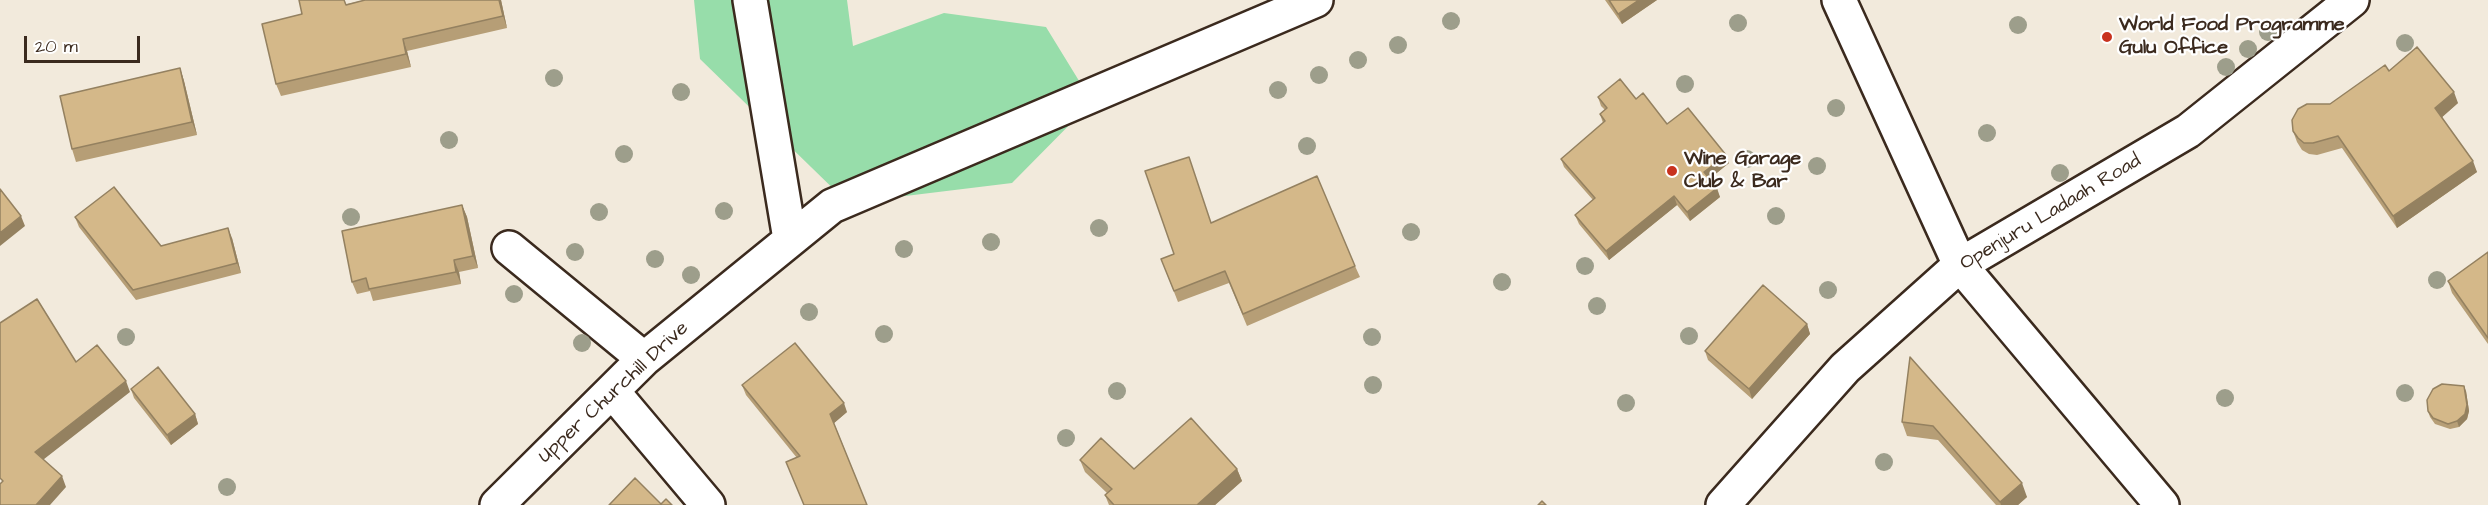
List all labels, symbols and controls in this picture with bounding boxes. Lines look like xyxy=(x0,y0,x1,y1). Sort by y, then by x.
place label: World Food Programme Gulu Office xyxy=(2119,14,2345,61)
scale bar xyxy=(27,24,142,62)
marker: World Food Programme Gulu Office xyxy=(2100,30,2114,44)
text: 20 m xyxy=(35,34,78,59)
place label: Wine Garage Club & Bar xyxy=(1684,148,1801,195)
street label: Openjuru Ladaah Road xyxy=(1956,149,2146,277)
marker: Wine Garage Club & Bar xyxy=(1665,164,1679,178)
street label: Upper Churchill Drive xyxy=(534,317,694,469)

